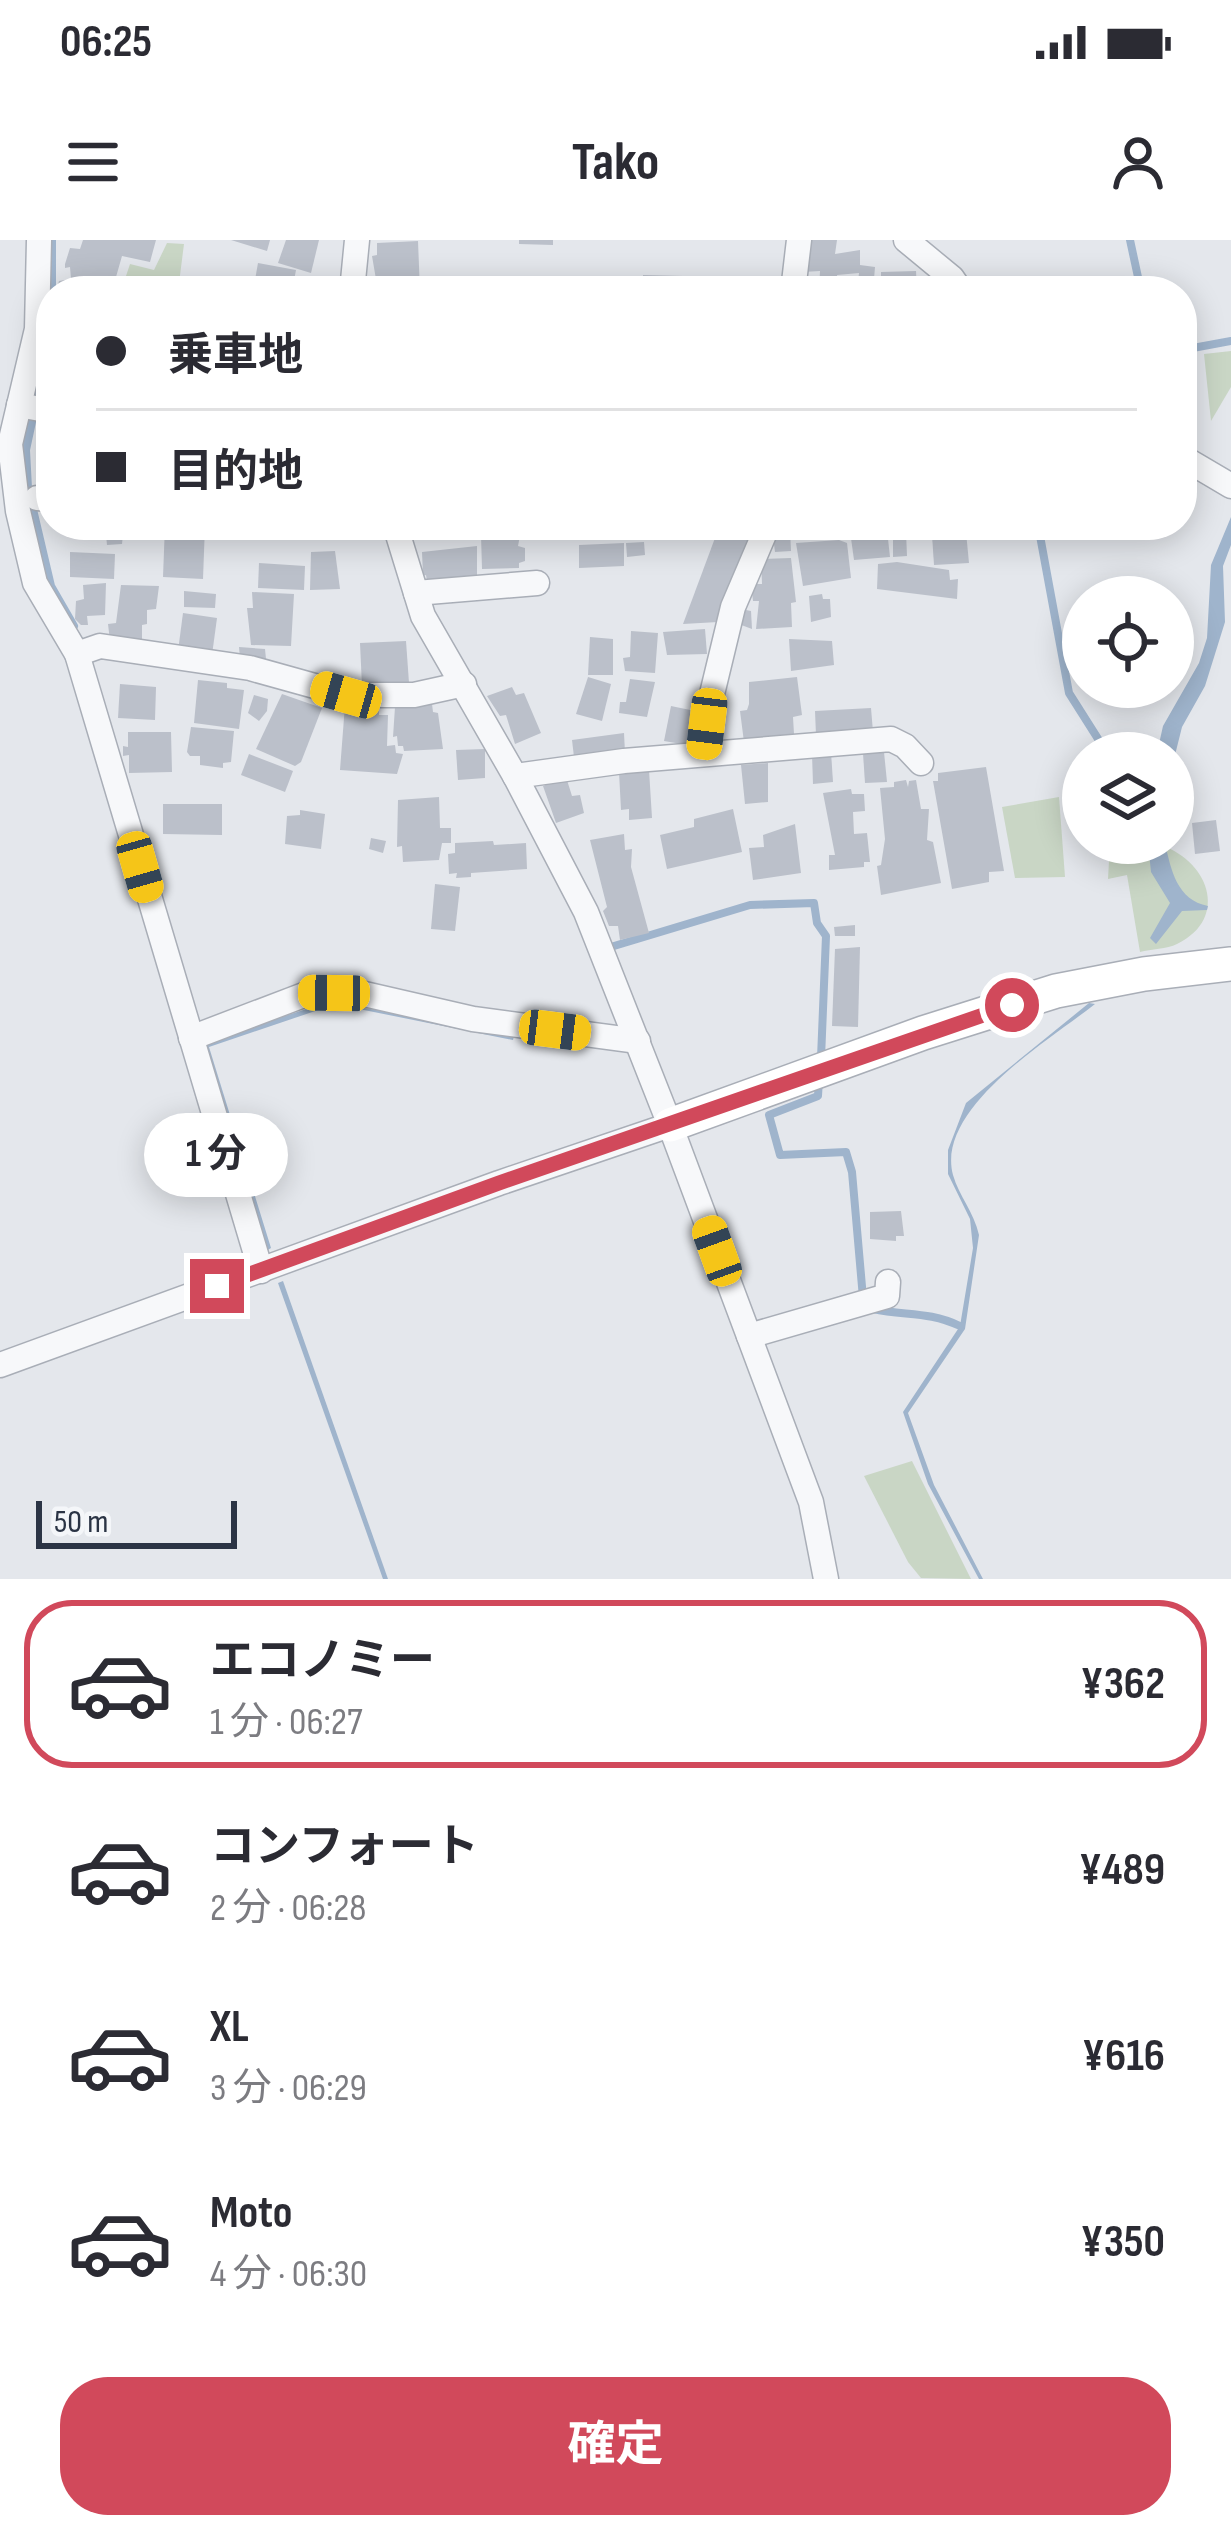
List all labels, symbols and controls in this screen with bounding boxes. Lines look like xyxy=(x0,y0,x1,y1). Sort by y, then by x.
text: 06:25 xyxy=(60,15,152,70)
icon: menu xyxy=(60,129,126,195)
icon: person xyxy=(1105,129,1171,195)
text: Tako xyxy=(572,130,659,195)
text: 乗車地 xyxy=(168,329,303,384)
text: 目的地 xyxy=(168,445,303,500)
map controls xyxy=(1062,576,1194,864)
button: locate xyxy=(1062,576,1194,708)
car xyxy=(306,668,386,722)
car xyxy=(685,686,729,762)
button: layers xyxy=(1062,732,1194,864)
car xyxy=(113,827,167,907)
car xyxy=(298,974,370,1012)
route start xyxy=(985,978,1039,1032)
car xyxy=(517,1008,593,1052)
callout: 1 分 xyxy=(145,1112,289,1196)
text: 1 分 xyxy=(186,1131,246,1178)
car xyxy=(688,1211,746,1291)
route end xyxy=(190,1259,244,1313)
scale bar xyxy=(36,1495,237,1548)
text: 50 m xyxy=(54,1502,108,1542)
icon: car xyxy=(66,1630,174,1738)
text: エコノミー xyxy=(210,1634,435,1689)
text: ¥362 xyxy=(1081,1657,1165,1712)
text: 1 分 · 06:27 xyxy=(210,1699,363,1746)
icon: car xyxy=(66,1816,174,1924)
text: コンフォート xyxy=(210,1820,479,1875)
text: ¥489 xyxy=(1079,1843,1165,1898)
text: 2 分 · 06:28 xyxy=(210,1885,366,1932)
text: XL xyxy=(210,2000,249,2055)
icon: car xyxy=(66,2002,174,2110)
text: ¥616 xyxy=(1082,2029,1165,2084)
text: 3 分 · 06:29 xyxy=(210,2065,367,2112)
text: Moto xyxy=(210,2186,292,2241)
icon: car xyxy=(66,2188,174,2296)
text: ¥350 xyxy=(1081,2215,1165,2270)
text: 4 分 · 06:30 xyxy=(210,2251,367,2298)
button: 確定 xyxy=(60,2377,1171,2515)

